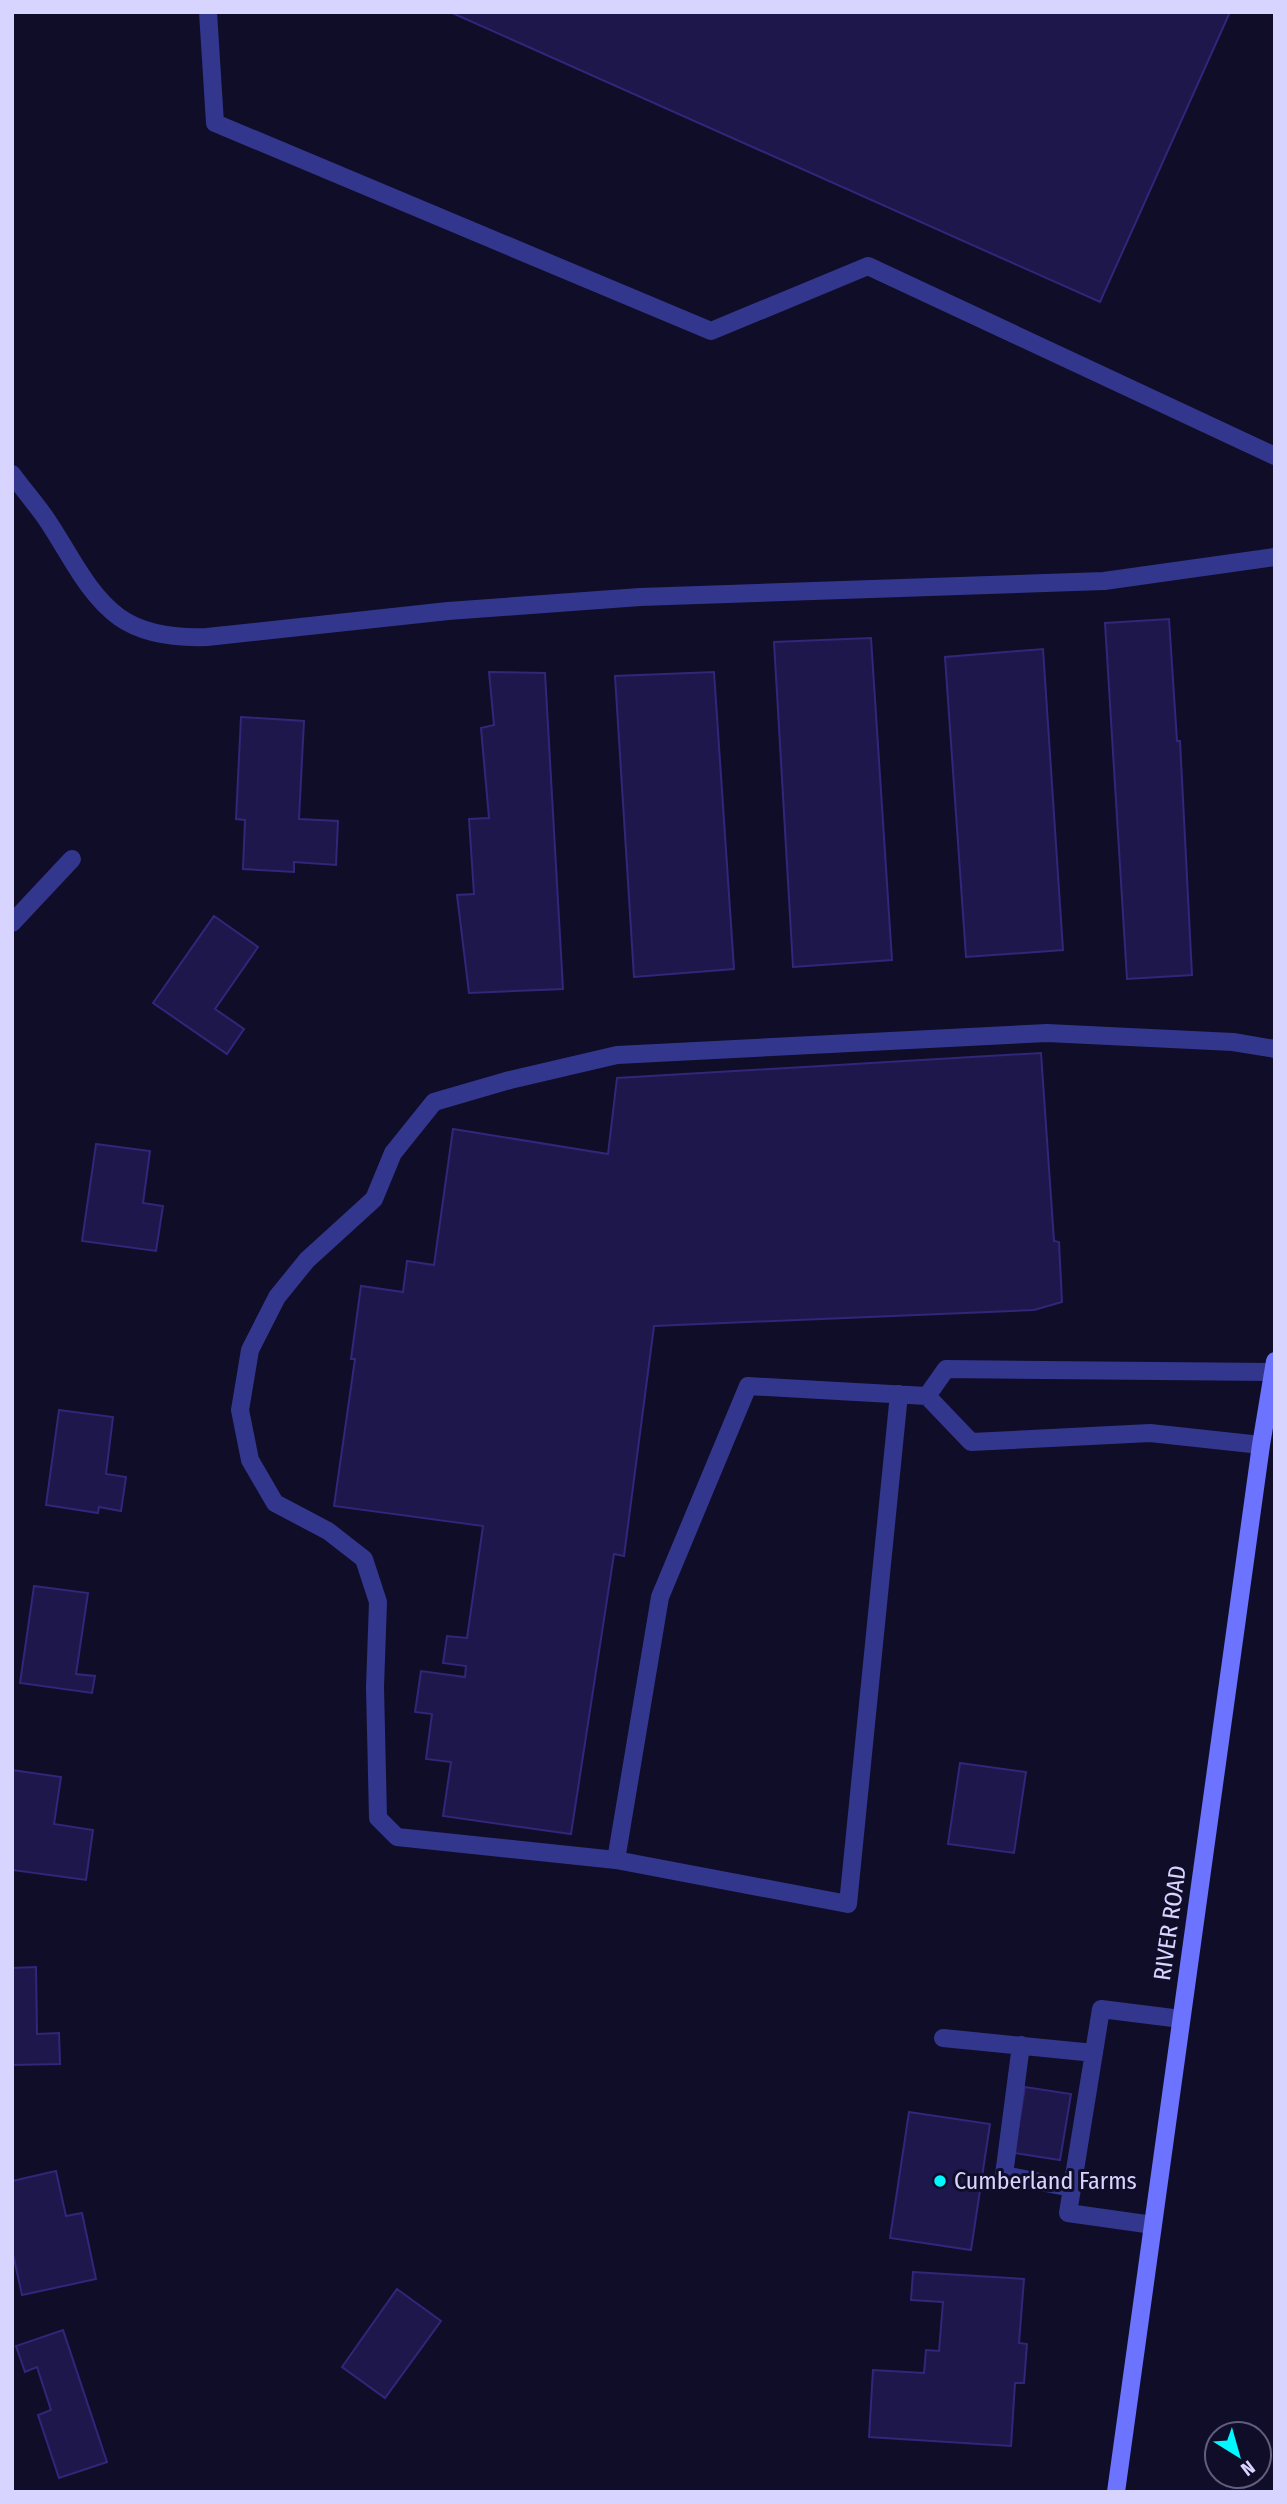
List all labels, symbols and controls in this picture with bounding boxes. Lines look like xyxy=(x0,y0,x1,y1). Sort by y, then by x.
street label: RIVER ROAD xyxy=(1148,1864,1192,1982)
place label: Cumberland Farms xyxy=(954,2167,1137,2195)
marker: Cumberland Farms xyxy=(932,2173,948,2189)
north arrow xyxy=(1203,2420,1273,2490)
text: N xyxy=(1236,2456,1259,2481)

